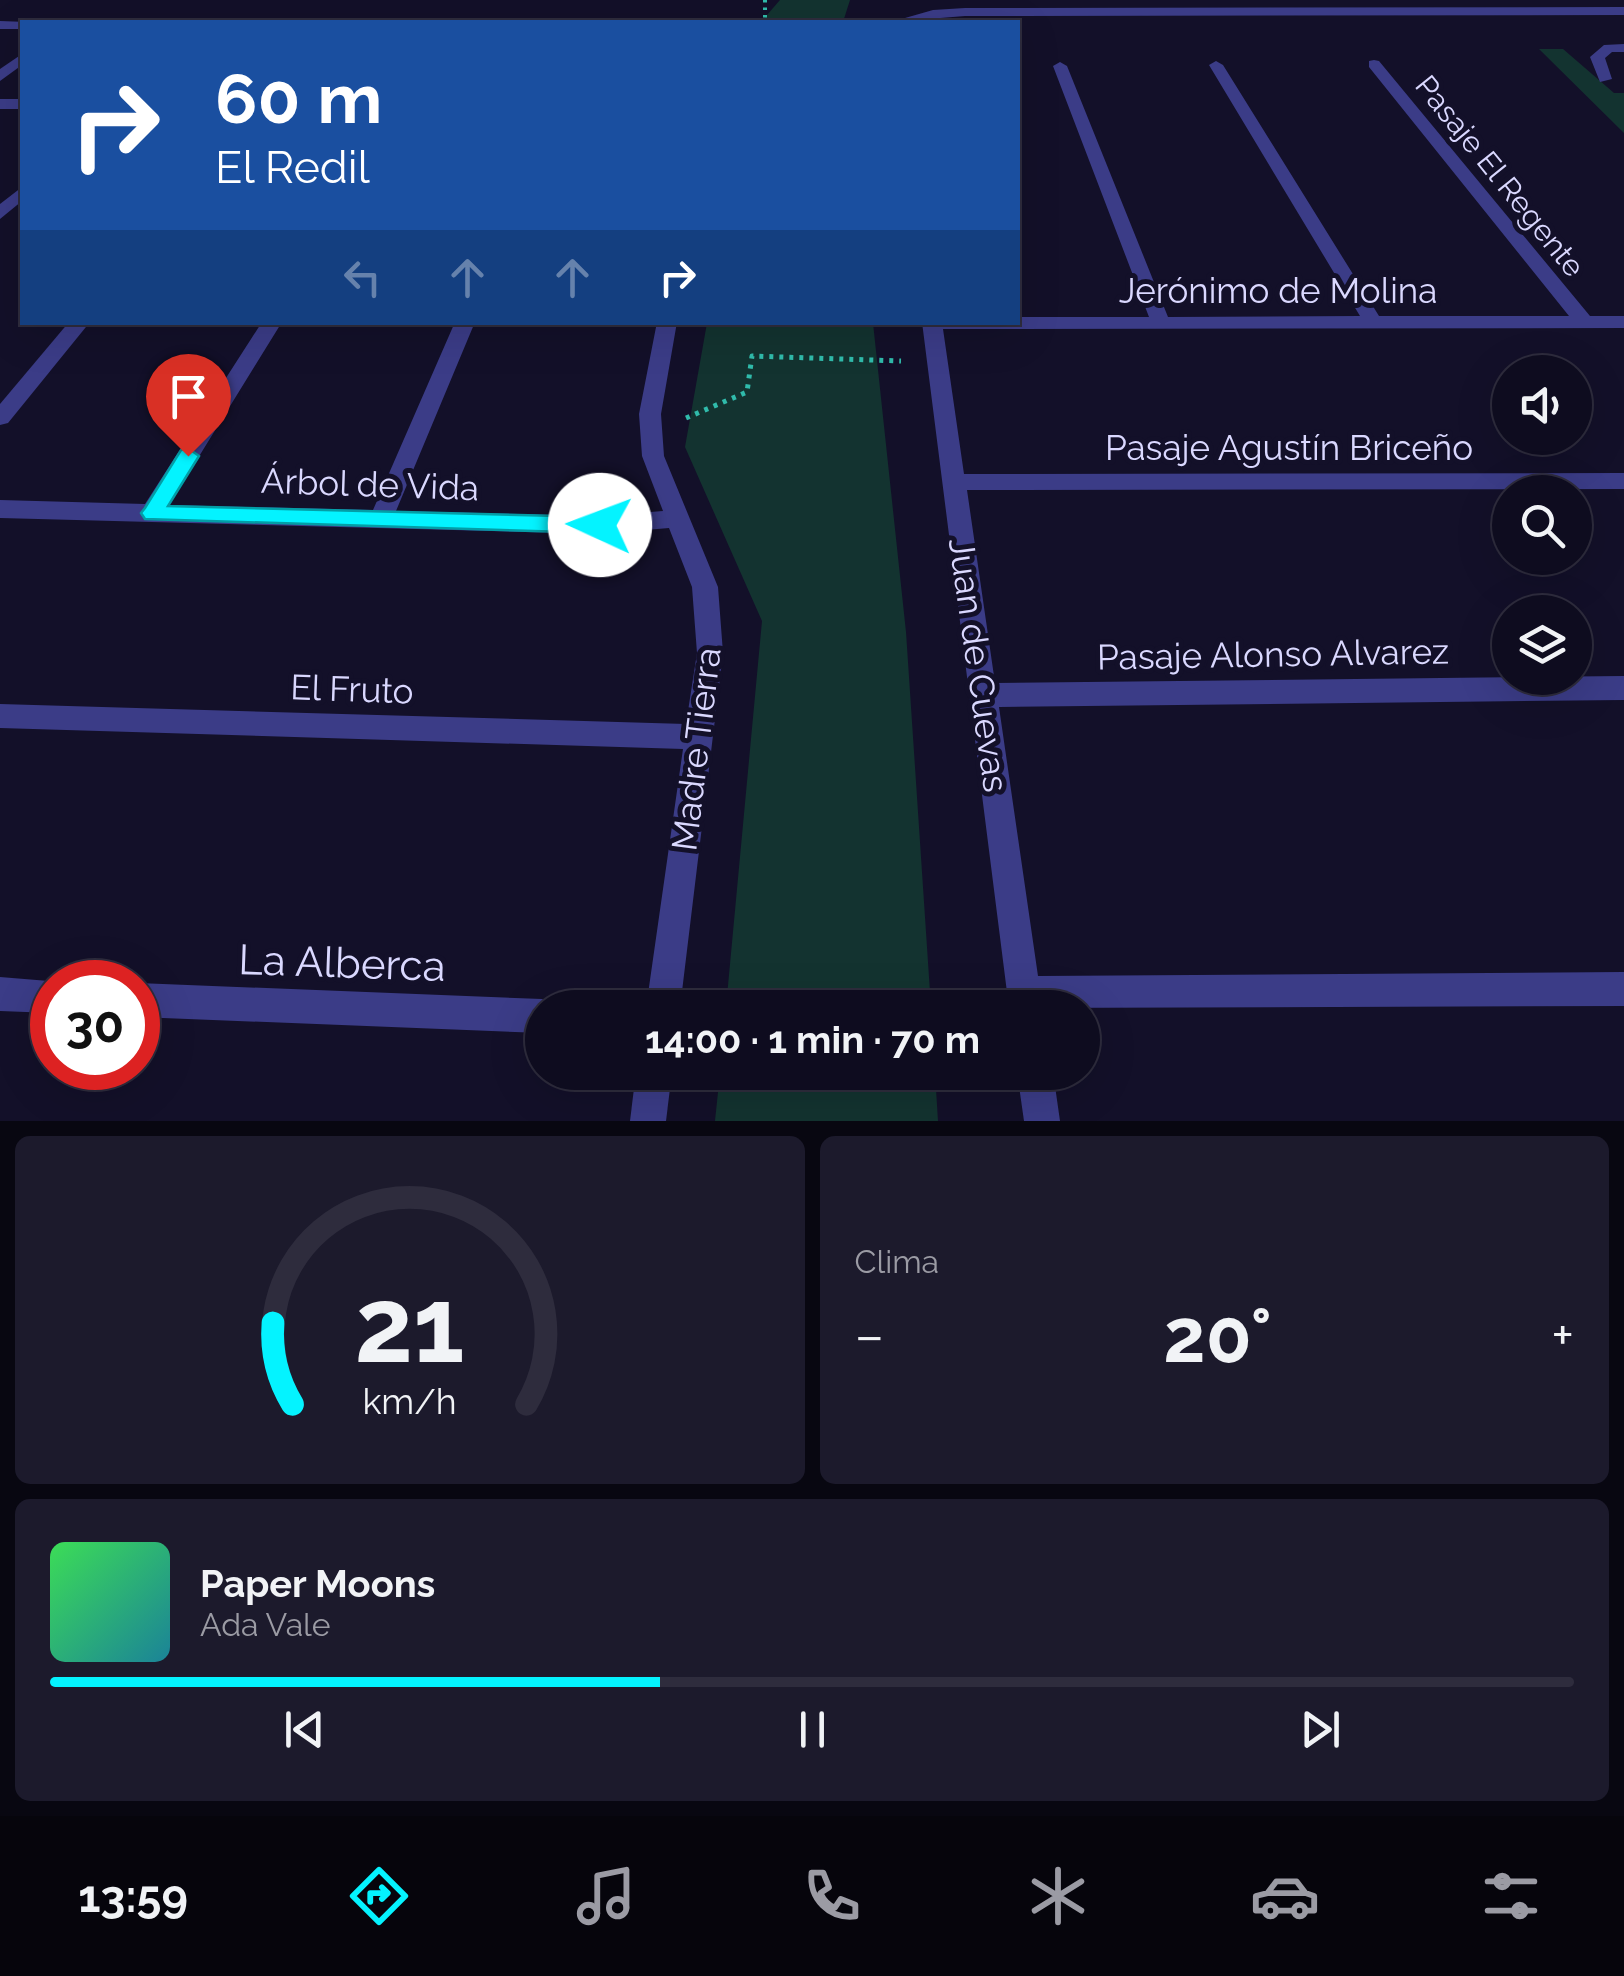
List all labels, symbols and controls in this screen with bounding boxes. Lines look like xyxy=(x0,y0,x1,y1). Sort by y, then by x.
text: 60 m xyxy=(215,57,382,139)
icon: right xyxy=(50,60,180,190)
street label: Pasaje El Regente xyxy=(1408,68,1592,284)
text: El Redil xyxy=(215,141,370,194)
icon: left xyxy=(335,250,390,305)
icon: ahead xyxy=(440,250,495,305)
icon: ahead xyxy=(545,250,600,305)
icon: right xyxy=(650,250,705,305)
street label: Jerónimo de Molina xyxy=(1119,270,1437,311)
pin xyxy=(146,354,231,457)
map controls xyxy=(1492,355,1592,695)
button: sound xyxy=(1492,355,1592,455)
icon: arrive xyxy=(161,369,216,424)
street label: Pasaje Agustín Briceño xyxy=(1105,427,1473,468)
street label: Árbol de Vida xyxy=(260,460,480,508)
position arrow xyxy=(548,473,652,577)
button: search xyxy=(1492,475,1592,575)
street label: Juan de Cuevas xyxy=(941,535,1017,795)
button: layers xyxy=(1492,595,1592,695)
street label: Pasaje Alonso Alvarez xyxy=(1097,630,1449,678)
street label: Madre Tierra xyxy=(663,645,729,853)
street label: El Fruto xyxy=(290,666,414,712)
street label: La Alberca xyxy=(238,935,446,991)
speed limit sign: 30 xyxy=(30,960,160,1090)
text: 14:00 · 1 min · 70 m xyxy=(645,1017,980,1062)
text: Clima xyxy=(855,1243,939,1280)
text: 21 xyxy=(355,1264,465,1386)
text: 20° xyxy=(1163,1291,1272,1380)
text: − xyxy=(855,1303,884,1368)
text: + xyxy=(1551,1303,1574,1368)
text: km/h xyxy=(363,1380,457,1422)
text: Paper Moons xyxy=(200,1561,435,1606)
text: Ada Vale xyxy=(200,1606,331,1643)
icon: previous xyxy=(277,1702,332,1757)
icon: pause xyxy=(785,1702,840,1757)
icon: next xyxy=(1293,1702,1348,1757)
icon: directions xyxy=(344,1861,414,1931)
icon: music xyxy=(571,1861,641,1931)
icon: phone xyxy=(797,1861,867,1931)
icon: climate xyxy=(1023,1861,1093,1931)
icon: car xyxy=(1250,1861,1320,1931)
icon: filters xyxy=(1476,1861,1546,1931)
text: 13:59 xyxy=(78,1870,188,1923)

